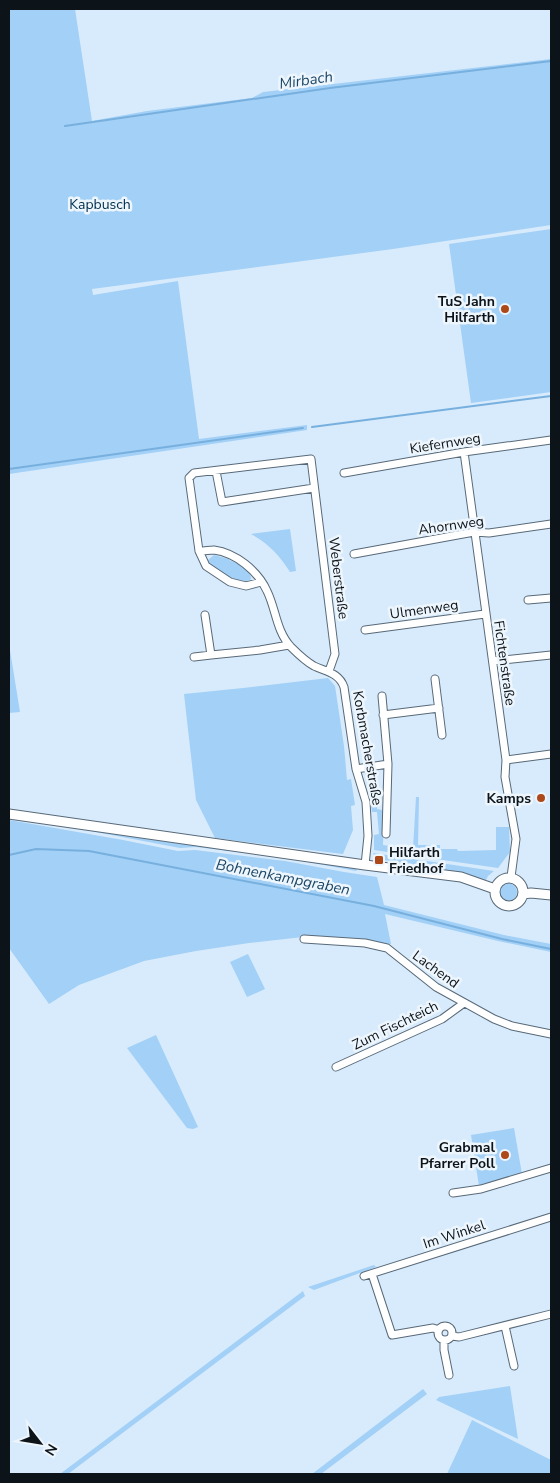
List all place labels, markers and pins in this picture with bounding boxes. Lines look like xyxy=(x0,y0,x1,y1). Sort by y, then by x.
place label: TuS Jahn Hilfarth xyxy=(438,292,495,327)
marker: TuS Jahn Hilfarth xyxy=(499,303,511,315)
place label: Kamps xyxy=(487,789,531,808)
marker: Kamps xyxy=(535,792,547,804)
place label: Hilfarth Friedhof xyxy=(389,843,444,878)
marker: Hilfarth Friedhof xyxy=(373,854,385,866)
place label: Grabmal Pfarrer Poll xyxy=(420,1138,496,1173)
marker: Grabmal Pfarrer Poll xyxy=(499,1149,511,1161)

